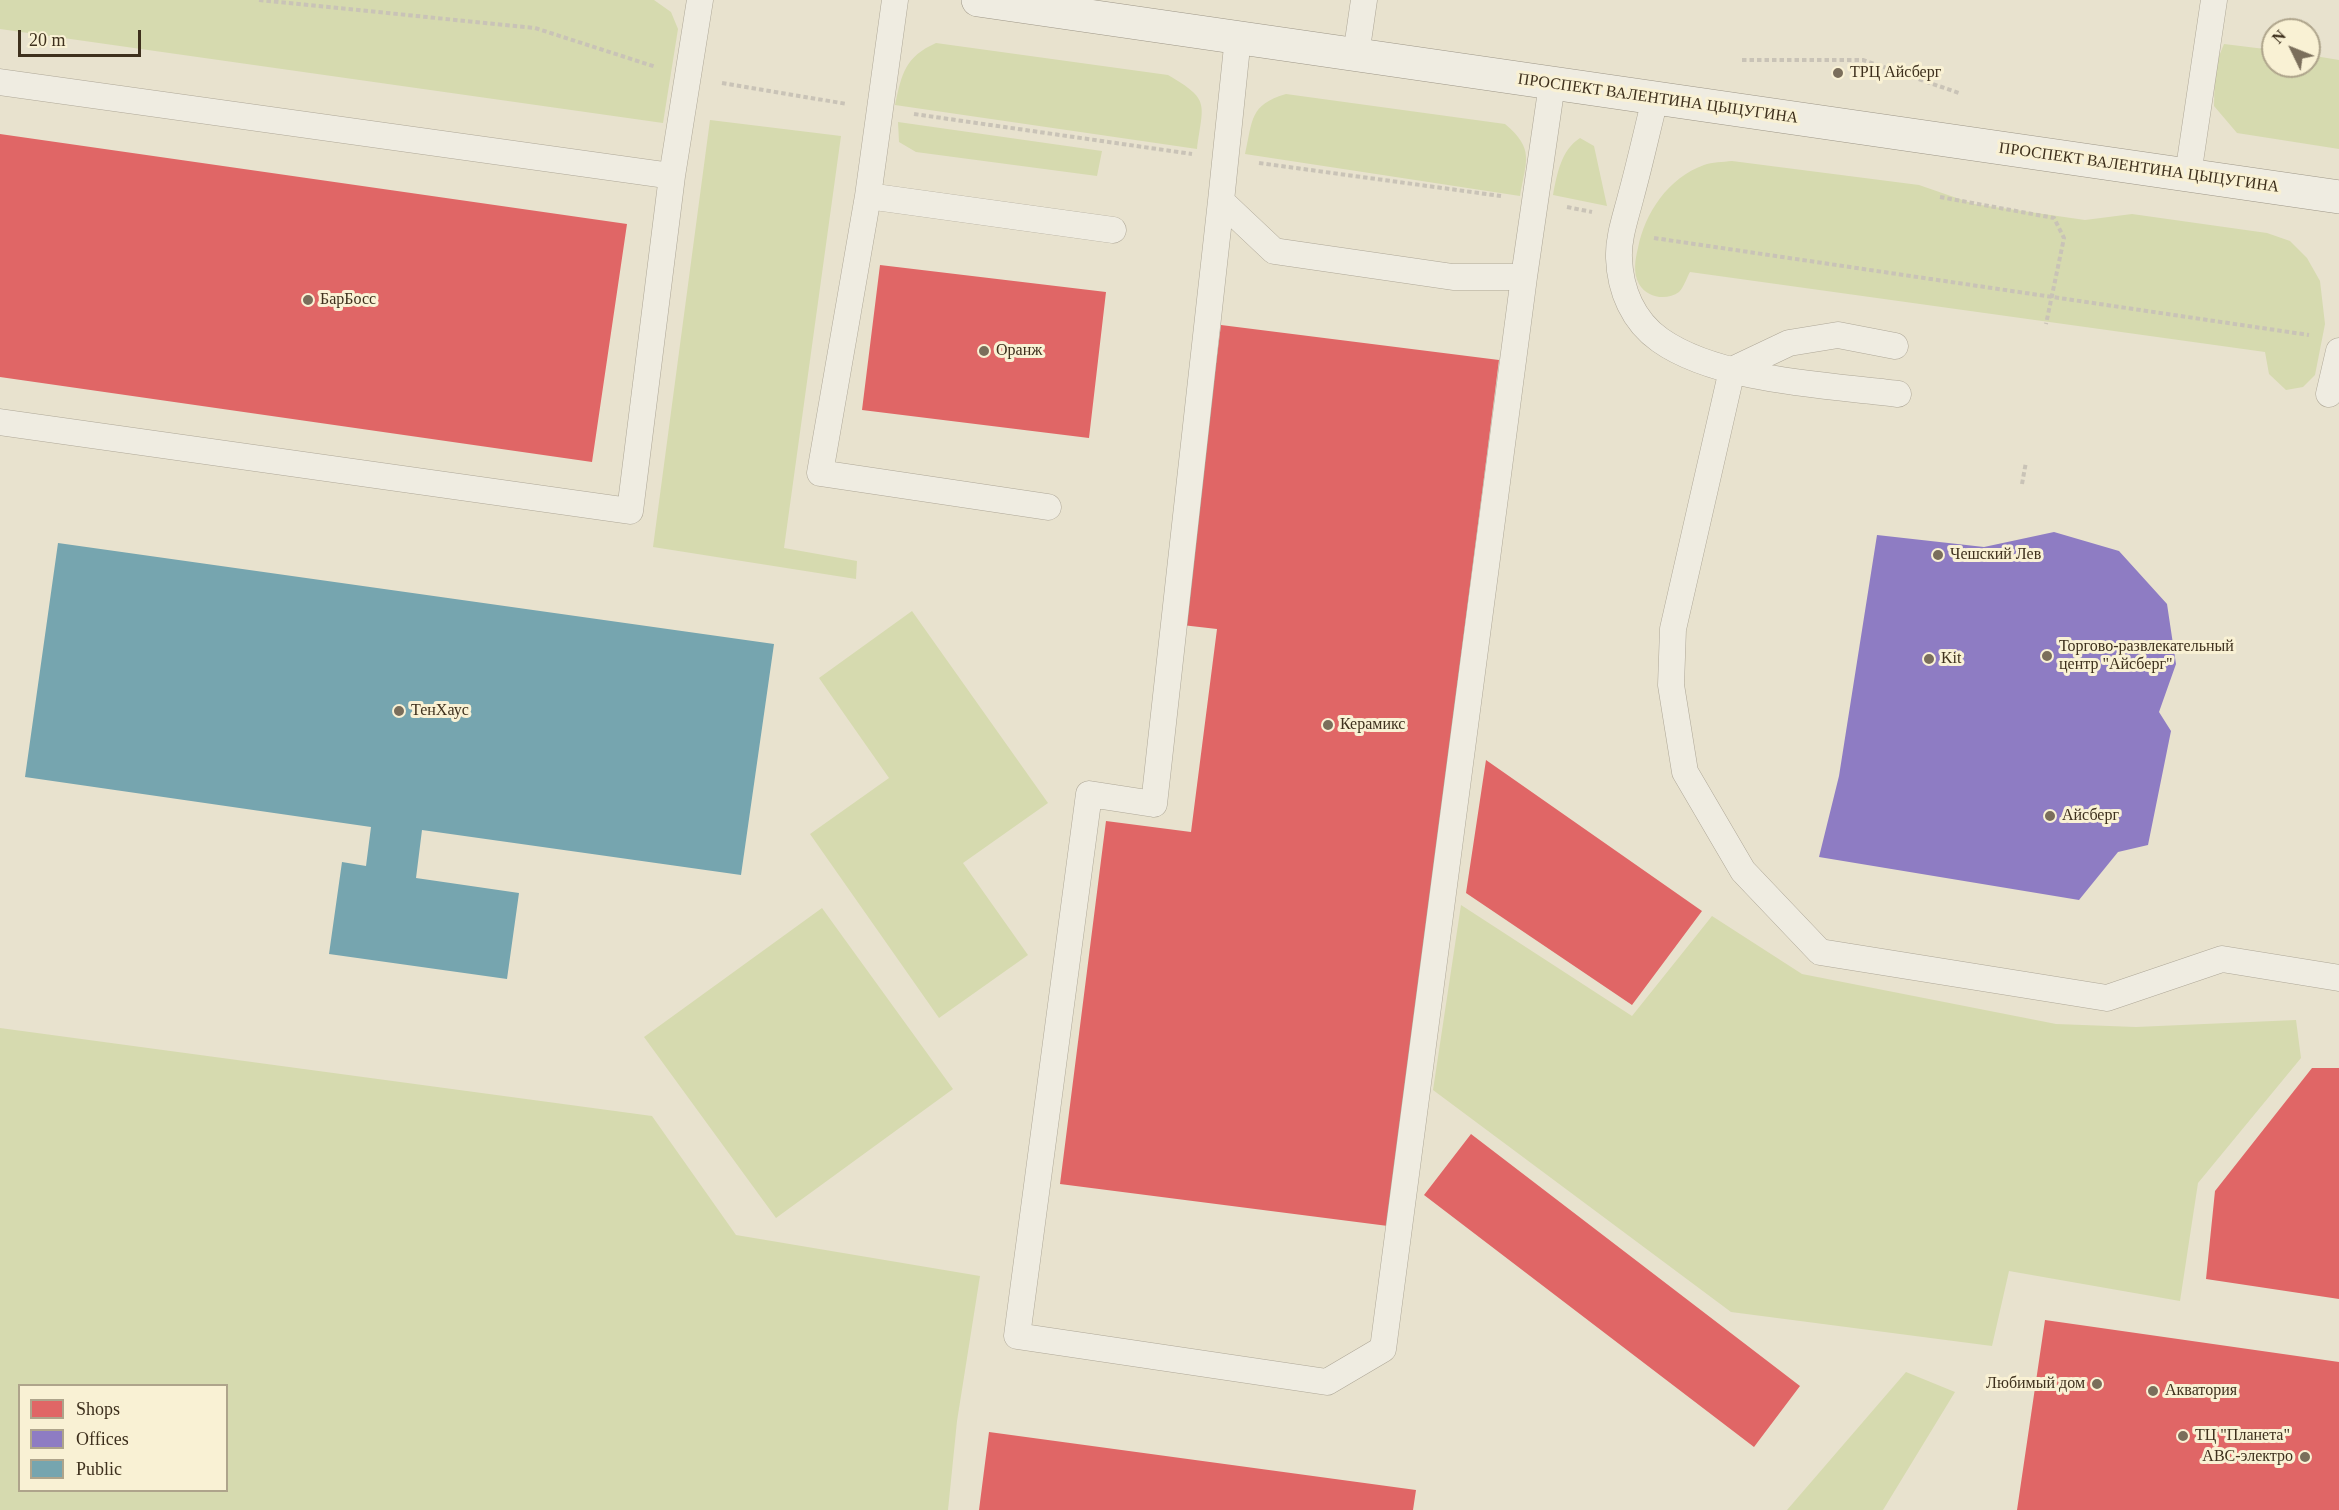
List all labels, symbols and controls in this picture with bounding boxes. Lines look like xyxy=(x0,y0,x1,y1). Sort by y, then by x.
scale bar xyxy=(21,18,144,56)
north arrow xyxy=(2261,18,2321,78)
text: N xyxy=(2269,27,2289,47)
text: 20 m xyxy=(29,30,66,50)
place label: ТРЦ Айсберг xyxy=(1850,63,1941,83)
marker: ТРЦ Айсберг xyxy=(1831,66,1845,80)
street label: ПРОСПЕКТ ВАЛЕНТИНА ЦЫЦУГИНА xyxy=(1517,70,1799,128)
street label: ПРОСПЕКТ ВАЛЕНТИНА ЦЫЦУГИНА xyxy=(1998,139,2280,197)
place label: БарБосс xyxy=(320,290,376,310)
marker: БарБосс xyxy=(301,293,315,307)
place label: Оранж xyxy=(996,341,1042,361)
marker: Оранж xyxy=(977,344,991,358)
place label: Чешский Лев xyxy=(1950,545,2041,565)
marker: Чешский Лев xyxy=(1931,548,1945,562)
place label: Торгово-развлекательный центр "Айсберг" xyxy=(2059,637,2234,675)
place label: Kit xyxy=(1941,649,1961,669)
marker: Торгово-развлекательный центр "Айсберг" xyxy=(2040,649,2054,663)
marker: Kit xyxy=(1922,652,1936,666)
place label: ТенХаус xyxy=(411,701,469,721)
marker: ТенХаус xyxy=(392,704,406,718)
place label: Керамикс xyxy=(1340,715,1405,735)
marker: Керамикс xyxy=(1321,718,1335,732)
place label: Айсберг xyxy=(2062,806,2119,826)
marker: Айсберг xyxy=(2043,809,2057,823)
place label: Любимый дом xyxy=(1986,1374,2085,1394)
marker: Любимый дом xyxy=(2090,1377,2104,1391)
place label: Акватория xyxy=(2165,1381,2237,1401)
legend xyxy=(18,1384,228,1492)
marker: Акватория xyxy=(2146,1384,2160,1398)
text: Shops xyxy=(76,1399,120,1419)
place label: ТЦ "Планета" xyxy=(2195,1426,2290,1446)
text: Offices xyxy=(76,1429,129,1449)
marker: ТЦ "Планета" xyxy=(2176,1429,2190,1443)
place label: АВС-электро xyxy=(2202,1447,2293,1467)
marker: АВС-электро xyxy=(2298,1450,2312,1464)
text: Public xyxy=(76,1459,122,1479)

